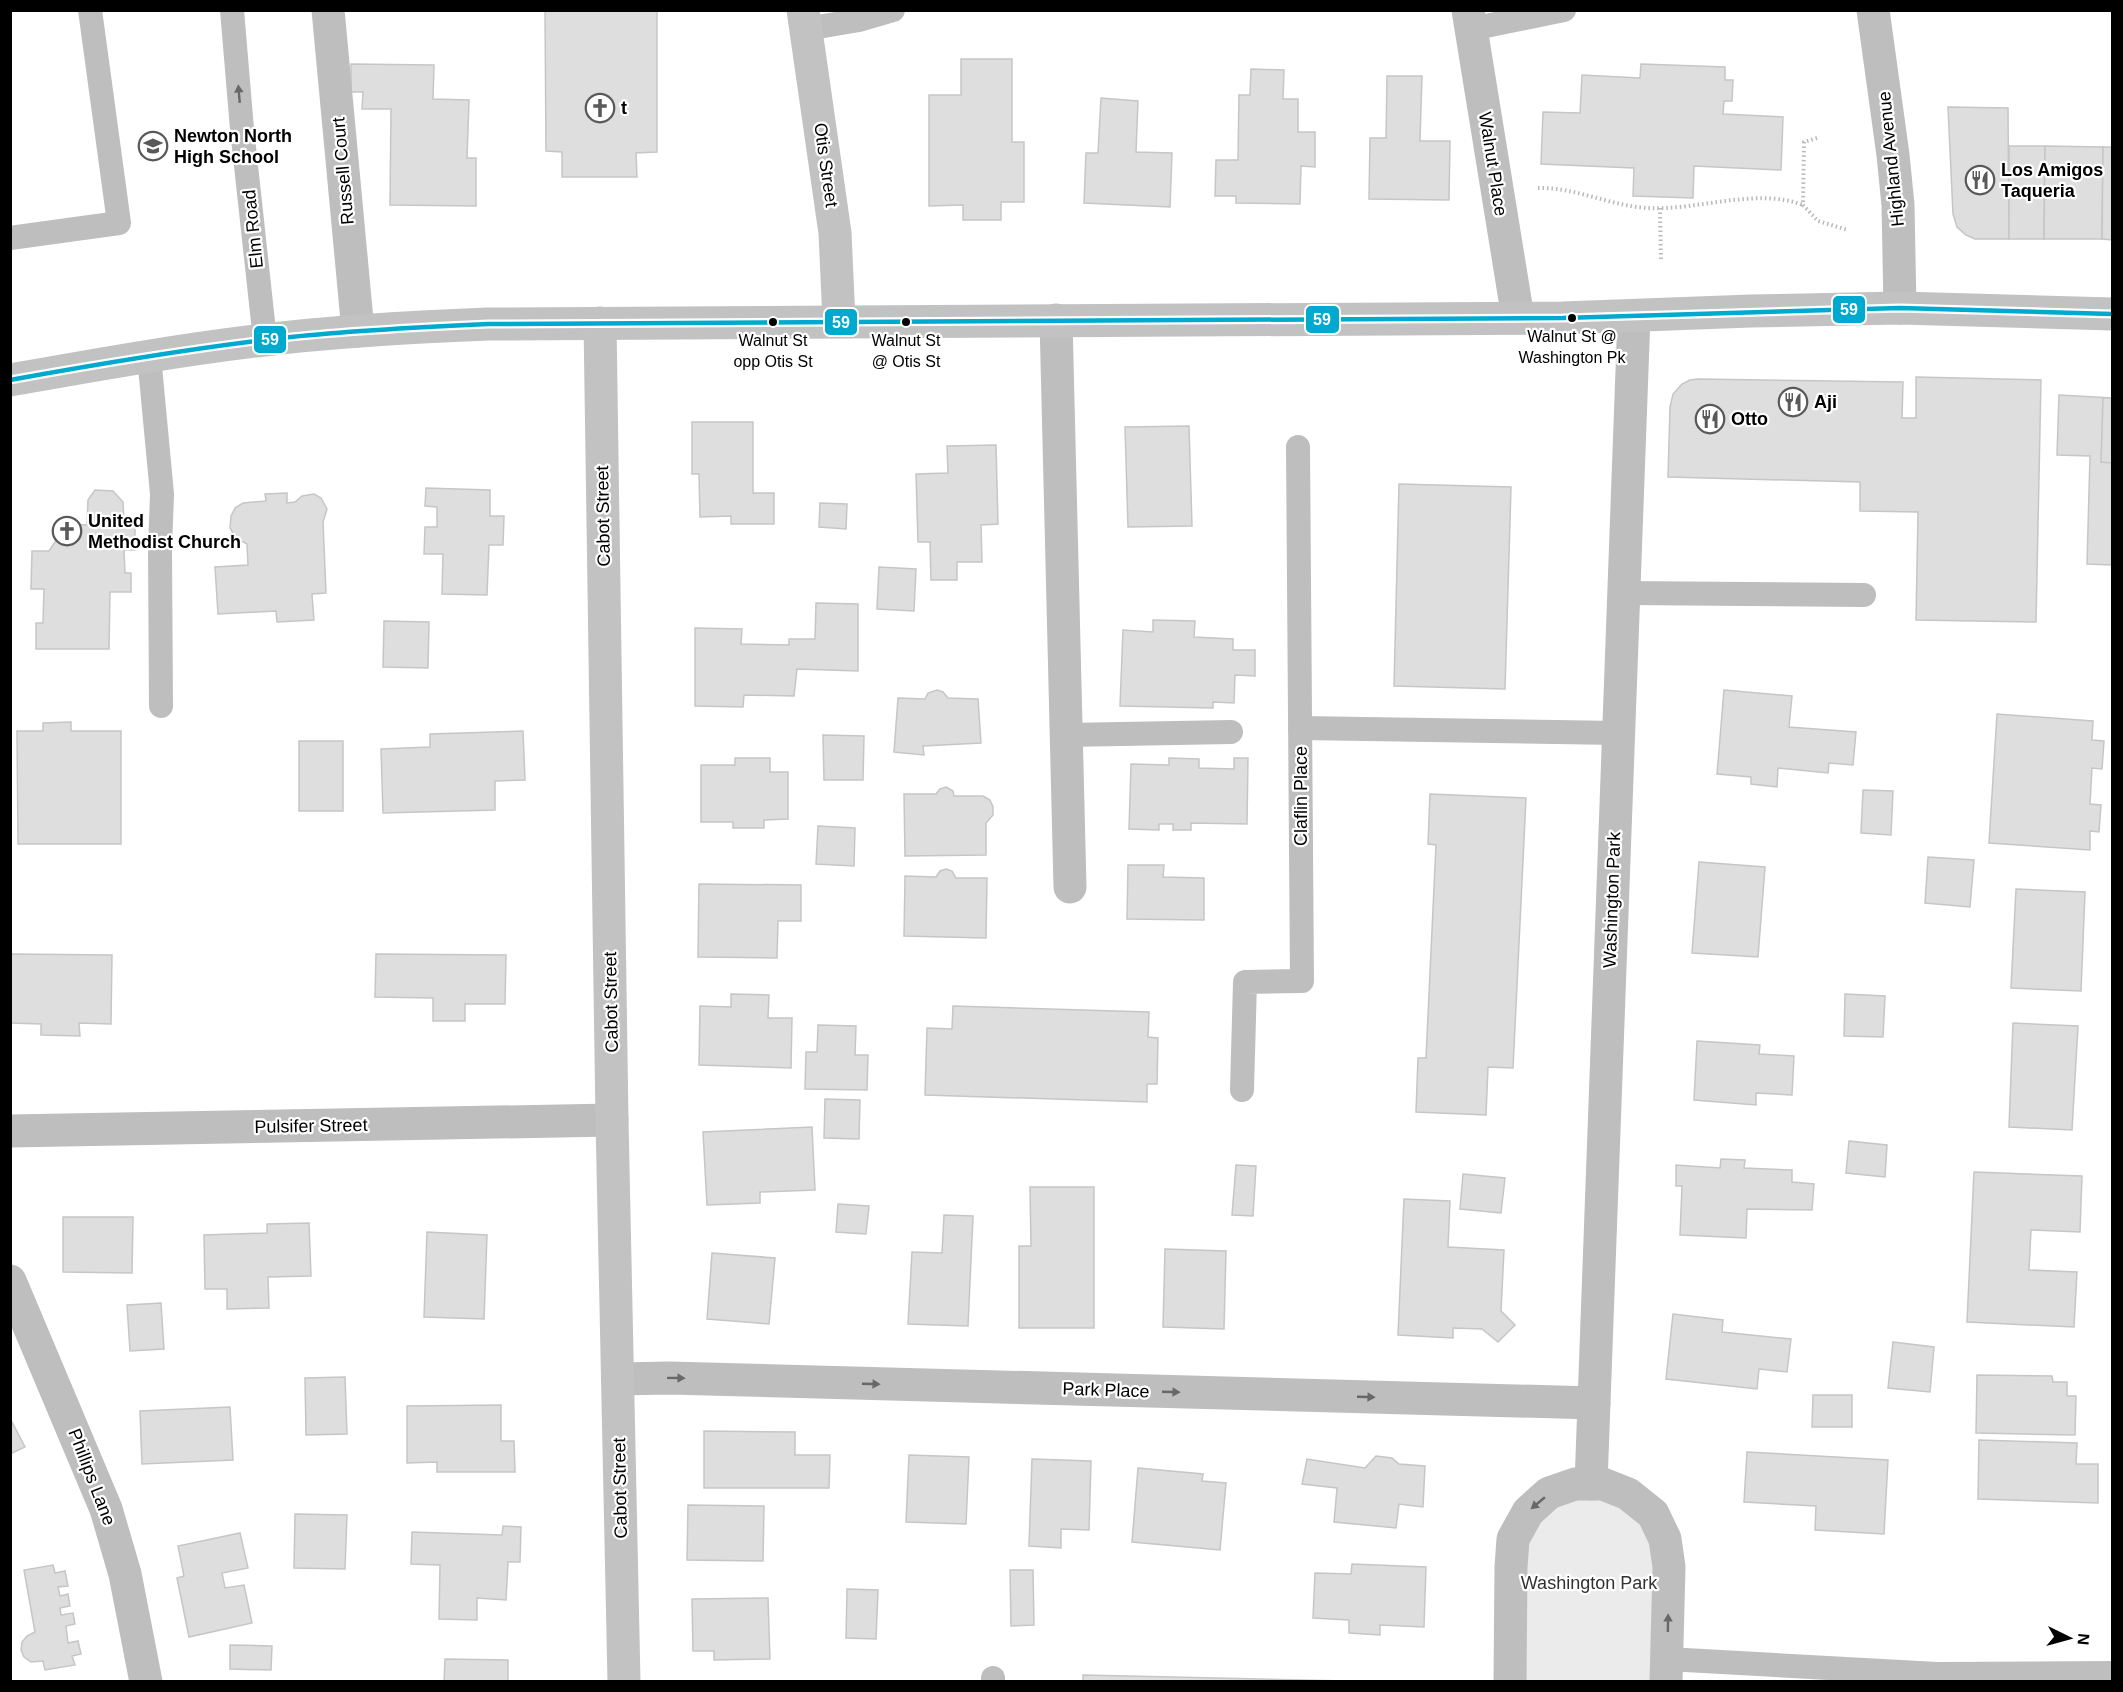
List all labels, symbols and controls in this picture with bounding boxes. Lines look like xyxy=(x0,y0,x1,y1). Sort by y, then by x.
one-way arrow xyxy=(234,84,244,103)
street label: Highland Avenue xyxy=(1874,90,1908,228)
church icon: t xyxy=(584,92,616,124)
place label: t xyxy=(621,98,627,118)
street label: Walnut Place xyxy=(1475,110,1511,218)
street label: Russell Court xyxy=(328,116,358,226)
street label: Otis Street xyxy=(810,122,842,208)
place label: Newton North High School xyxy=(174,126,292,167)
school or university icon: Newton North High School xyxy=(137,130,169,162)
place label: Los Amigos Taqueria xyxy=(2001,160,2103,201)
restaurant icon: Los Amigos Taqueria xyxy=(1964,164,1996,196)
street label: Elm Road xyxy=(239,189,267,269)
line badge: 59 xyxy=(1832,295,1866,324)
text: 59 xyxy=(1840,301,1858,318)
line badge: 59 xyxy=(1305,305,1340,334)
line badge: 59 xyxy=(824,308,858,336)
text: 59 xyxy=(1313,311,1331,328)
marker: Walnut St @ Washington Pk xyxy=(1566,312,1578,324)
text: 59 xyxy=(832,314,850,331)
marker: Walnut St opp Otis St xyxy=(767,316,779,328)
marker: Walnut St @ Otis St xyxy=(900,316,912,328)
line badge: 59 xyxy=(253,325,287,354)
place label: Walnut St @ Washington Pk xyxy=(1518,328,1627,366)
text: 59 xyxy=(261,331,279,348)
place label: Walnut St opp Otis St xyxy=(733,332,813,370)
place label: Walnut St @ Otis St xyxy=(872,332,941,370)
restaurant icon: Aji xyxy=(1777,386,1809,418)
place label: Aji xyxy=(1814,392,1837,412)
restaurant icon: Otto xyxy=(1694,403,1726,435)
place label: Otto xyxy=(1731,409,1768,429)
street label: Cabot Street xyxy=(592,465,614,567)
place label: United Methodist Church xyxy=(88,511,241,552)
church icon: United Methodist Church xyxy=(51,515,83,547)
street label: Claflin Place xyxy=(1291,746,1311,846)
street label: Washington Park xyxy=(1600,830,1624,969)
street label: Cabot Street xyxy=(600,951,622,1053)
street label: Pulsifer Street xyxy=(254,1115,368,1137)
one-way arrow xyxy=(667,1374,686,1383)
street label: Park Place xyxy=(1062,1378,1150,1402)
one-way arrow xyxy=(862,1379,881,1388)
one-way arrow xyxy=(1161,1387,1180,1397)
one-way arrow xyxy=(1356,1393,1375,1402)
street label: Phillips Lane xyxy=(64,1426,120,1528)
street label: Cabot Street xyxy=(609,1437,631,1539)
one-way arrow xyxy=(1531,1496,1546,1509)
park label: Washington Park xyxy=(1521,1573,1658,1593)
north arrow xyxy=(2039,1608,2099,1668)
one-way arrow xyxy=(1663,1614,1672,1633)
text: N xyxy=(2074,1633,2092,1646)

